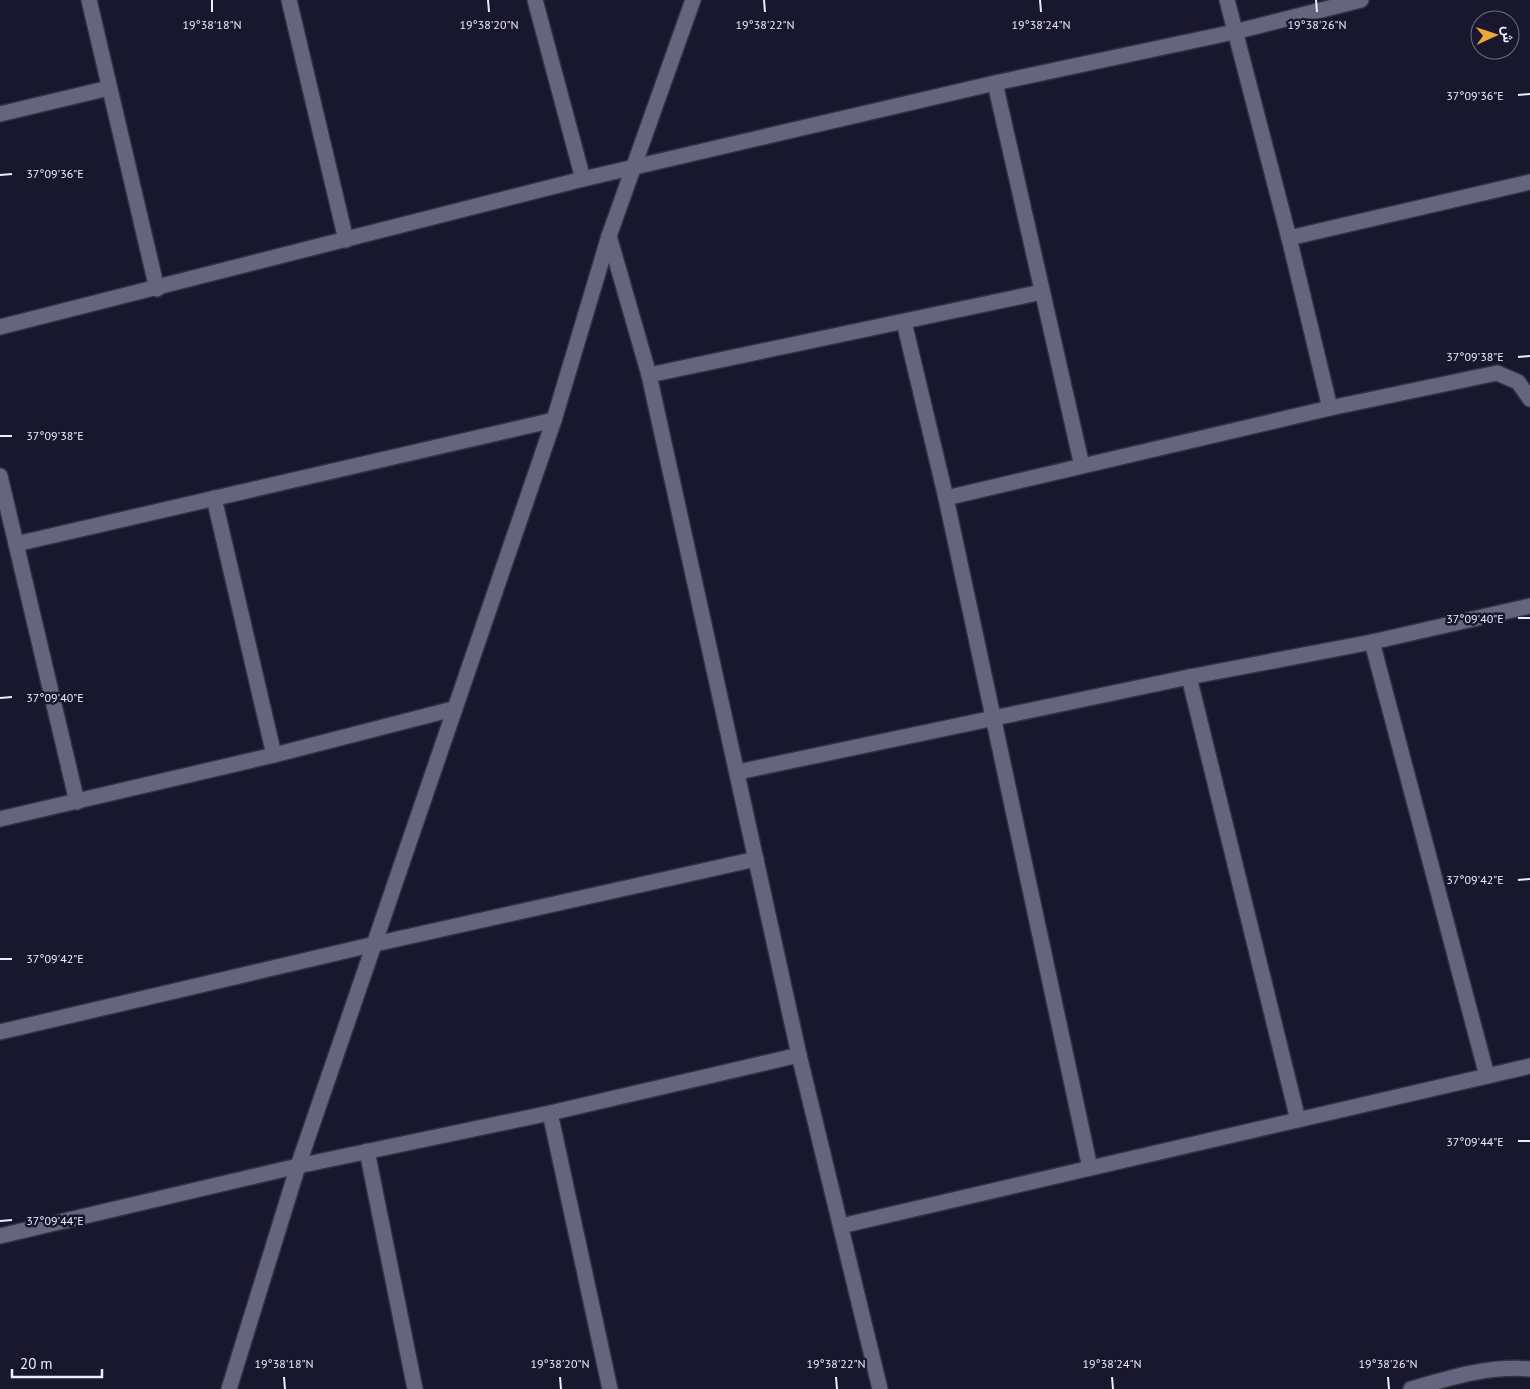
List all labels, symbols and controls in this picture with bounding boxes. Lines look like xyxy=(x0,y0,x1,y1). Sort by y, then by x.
north arrow xyxy=(1470,10,1520,60)
text: 19°38'18"N xyxy=(182,17,242,32)
text: 19°38'20"N xyxy=(459,17,519,32)
text: 19°38'22"N xyxy=(735,17,795,32)
text: 19°38'24"N xyxy=(1011,17,1071,32)
text: 19°38'26"N xyxy=(1287,17,1347,32)
text: ش xyxy=(1499,25,1517,43)
text: 37°09'36"E xyxy=(1446,88,1504,103)
text: 37°09'36"E xyxy=(26,166,84,181)
text: 37°09'38"E xyxy=(1446,349,1504,364)
text: 37°09'38"E xyxy=(26,428,84,443)
text: 37°09'40"E xyxy=(1446,611,1504,626)
text: 37°09'40"E xyxy=(26,690,84,705)
text: 37°09'42"E xyxy=(1446,872,1504,887)
text: 37°09'42"E xyxy=(26,951,84,966)
text: 37°09'44"E xyxy=(1446,1134,1504,1149)
text: 37°09'44"E xyxy=(26,1213,84,1228)
scale bar xyxy=(12,1346,102,1378)
text: 20 m xyxy=(20,1354,53,1373)
text: 19°38'18"N xyxy=(254,1356,314,1371)
text: 19°38'20"N xyxy=(530,1356,590,1371)
text: 19°38'22"N xyxy=(806,1356,866,1371)
text: 19°38'24"N xyxy=(1082,1356,1142,1371)
text: 19°38'26"N xyxy=(1358,1356,1418,1371)

